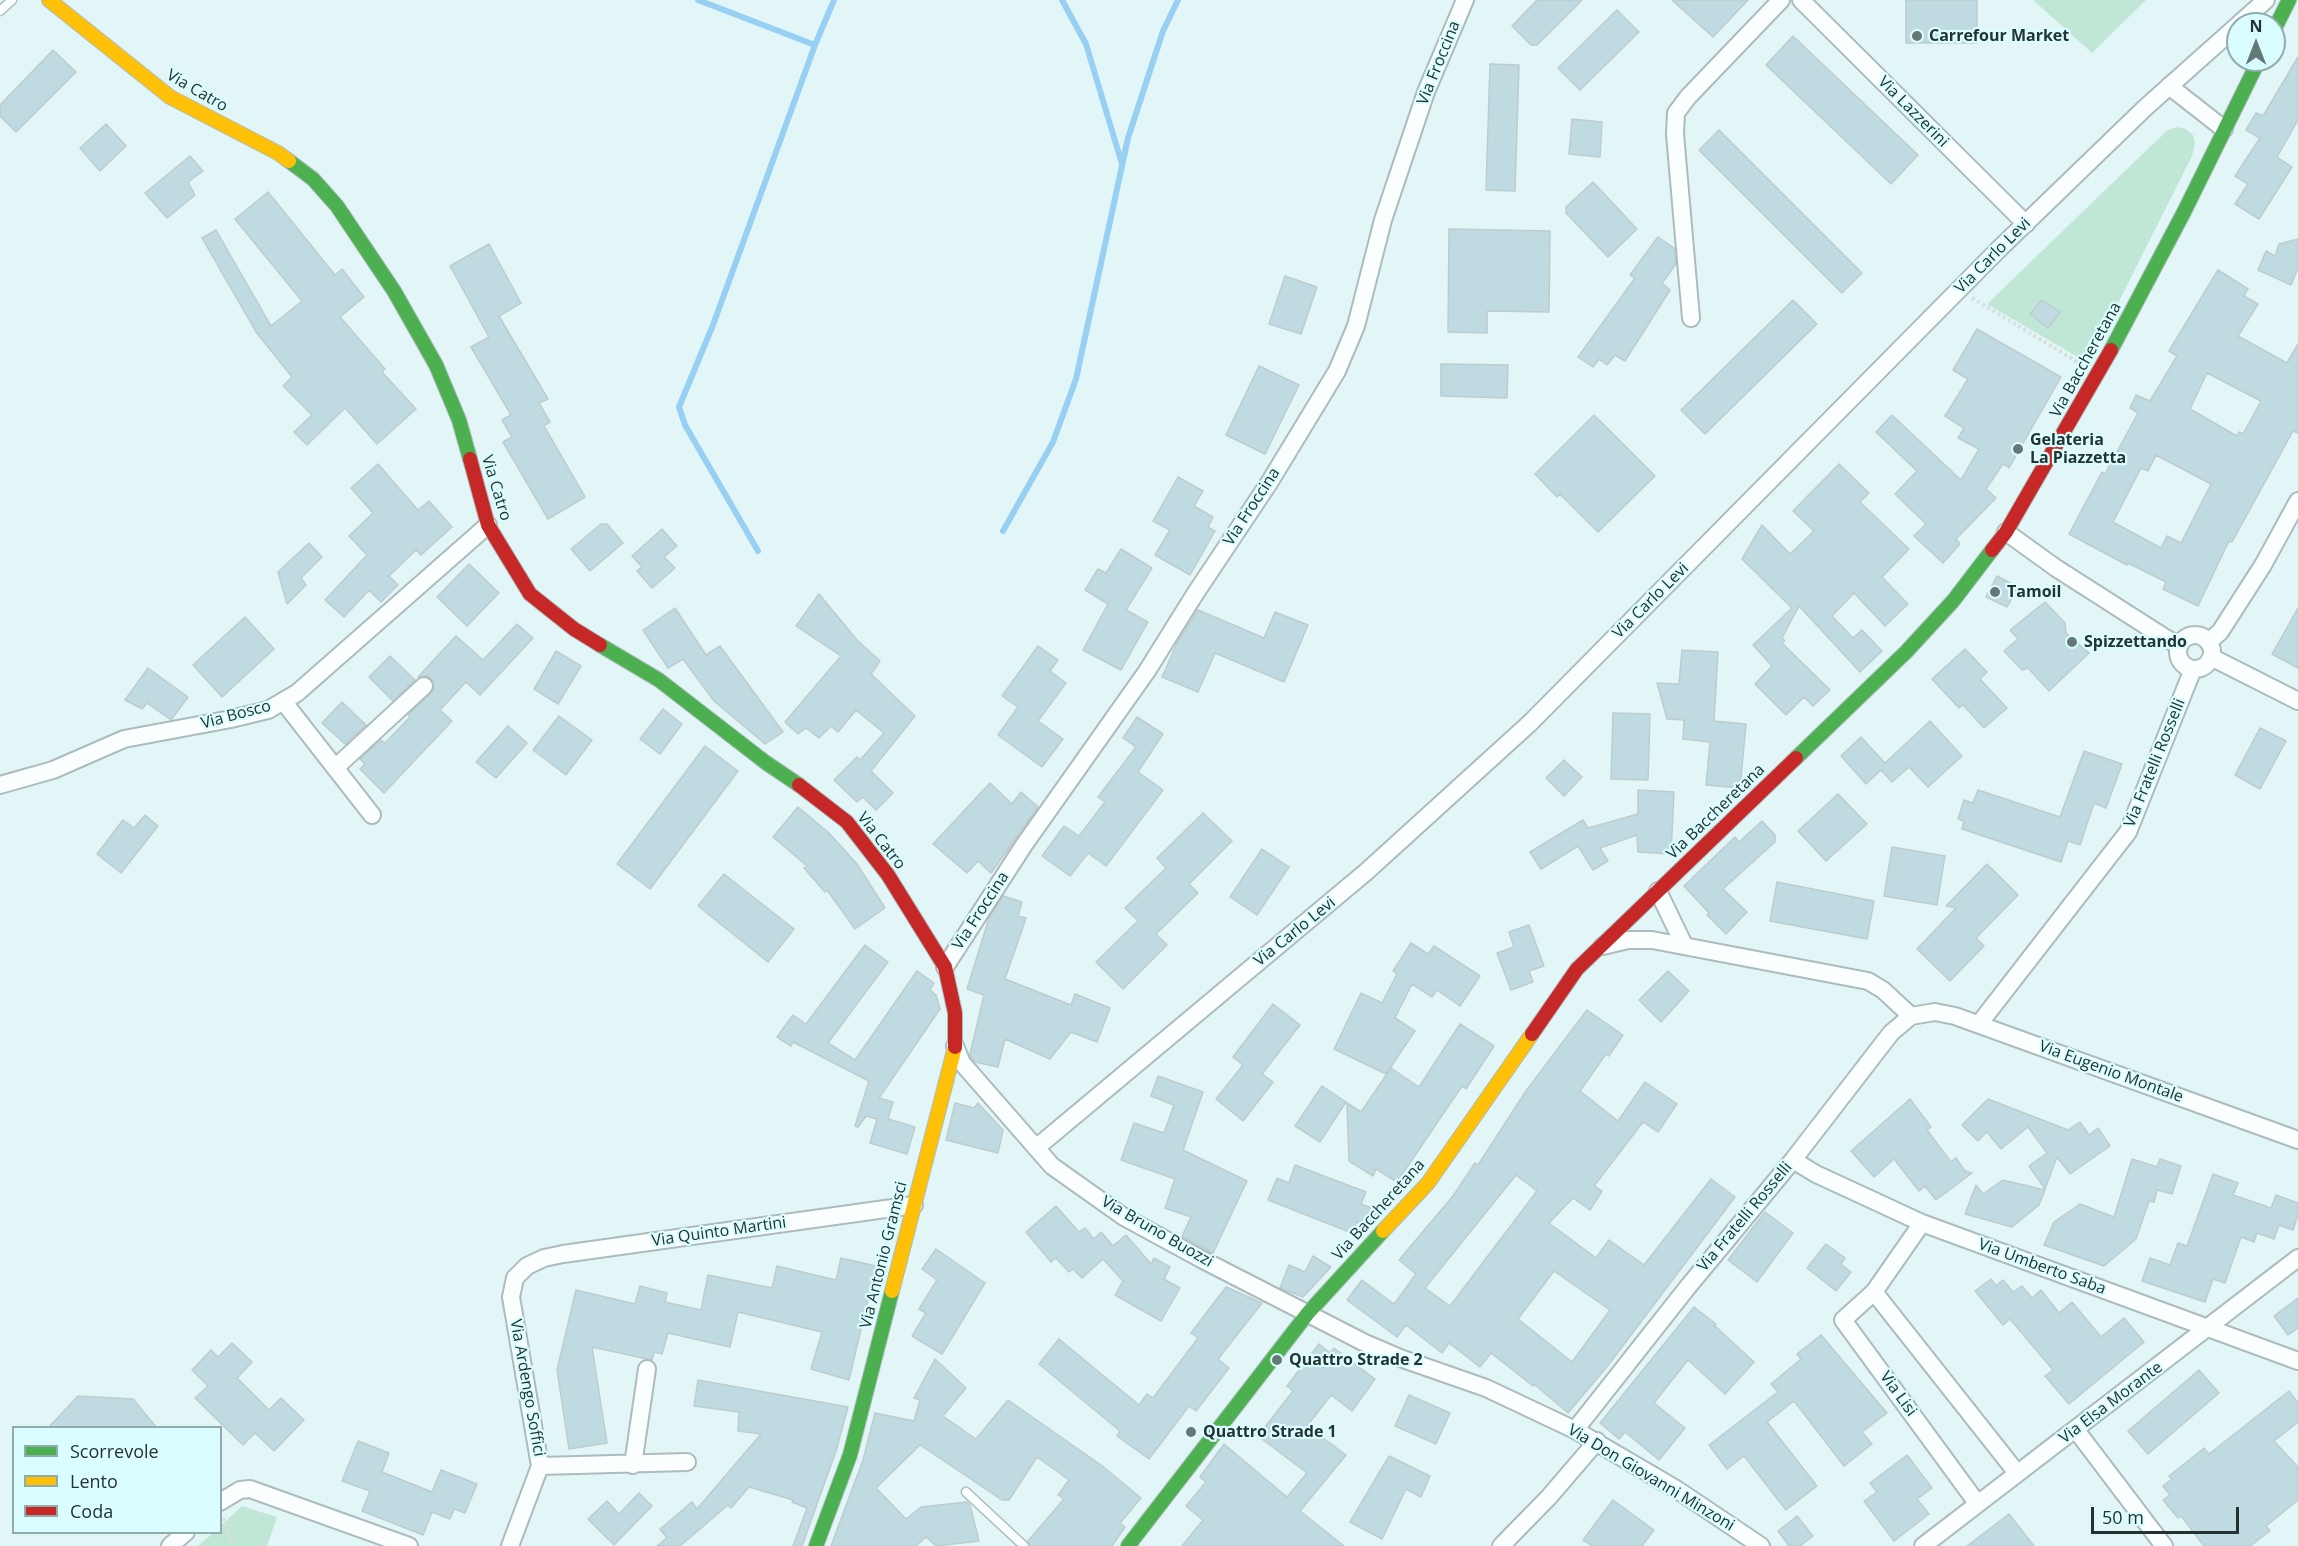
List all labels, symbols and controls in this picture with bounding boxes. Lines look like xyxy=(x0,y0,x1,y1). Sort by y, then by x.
north arrow xyxy=(2226,12,2286,72)
text: N xyxy=(2249,15,2263,37)
street label: Via Froccina xyxy=(1413,18,1465,108)
place label: Carrefour Market xyxy=(1929,26,2069,46)
marker: Carrefour Market xyxy=(1910,29,1924,43)
street label: Via Catro xyxy=(163,66,231,116)
street label: Via Lazzerini xyxy=(1874,73,1952,151)
street label: Via Carlo Levi xyxy=(1951,214,2035,298)
street label: Via Baccheretana xyxy=(2046,299,2126,421)
place label: Gelateria La Piazzetta xyxy=(2030,430,2126,468)
marker: Gelateria La Piazzetta xyxy=(2011,442,2025,456)
street label: Via Catro xyxy=(477,453,515,523)
street label: Via Froccina xyxy=(1220,464,1284,550)
street label: Via Carlo Levi xyxy=(1609,559,1693,643)
place label: Tamoil xyxy=(2007,582,2061,602)
marker: Tamoil xyxy=(1988,585,2002,599)
place label: Spizzettando xyxy=(2084,632,2187,652)
marker: Spizzettando xyxy=(2065,635,2079,649)
street label: Via Bosco xyxy=(199,696,273,734)
street label: Via Fratelli Rosselli xyxy=(2120,696,2190,830)
street label: Via Baccheretana xyxy=(1663,760,1769,864)
street label: Via Catro xyxy=(853,809,909,873)
street label: Via Froccina xyxy=(949,868,1013,954)
street label: Via Carlo Levi xyxy=(1250,893,1340,971)
street label: Via Eugenio Montale xyxy=(2036,1037,2186,1107)
street label: Via Baccheretana xyxy=(1329,1156,1429,1264)
street label: Via Fratelli Rosselli xyxy=(1694,1158,1796,1276)
street label: Via Antonio Gramsci xyxy=(856,1180,912,1330)
street label: Via Bruno Buozzi xyxy=(1098,1192,1216,1272)
street label: Via Quinto Martini xyxy=(651,1213,787,1251)
street label: Via Umberto Saba xyxy=(1976,1235,2108,1299)
street label: Via Ardengo Soffici xyxy=(505,1318,549,1458)
place label: Quattro Strade 2 xyxy=(1289,1350,1423,1370)
marker: Quattro Strade 2 xyxy=(1270,1353,1284,1367)
street label: Via Elsa Morante xyxy=(2056,1358,2166,1448)
street label: Via Lisi xyxy=(1875,1368,1921,1420)
street label: Via Don Giovanni Minzoni xyxy=(1564,1421,1738,1535)
place label: Quattro Strade 1 xyxy=(1203,1422,1337,1442)
marker: Quattro Strade 1 xyxy=(1184,1425,1198,1439)
legend xyxy=(12,1426,222,1534)
text: Scorrevole xyxy=(70,1439,159,1463)
text: Lento xyxy=(70,1469,118,1493)
scale bar xyxy=(2094,1495,2242,1533)
text: Coda xyxy=(70,1499,113,1523)
text: 50 m xyxy=(2102,1505,2144,1529)

